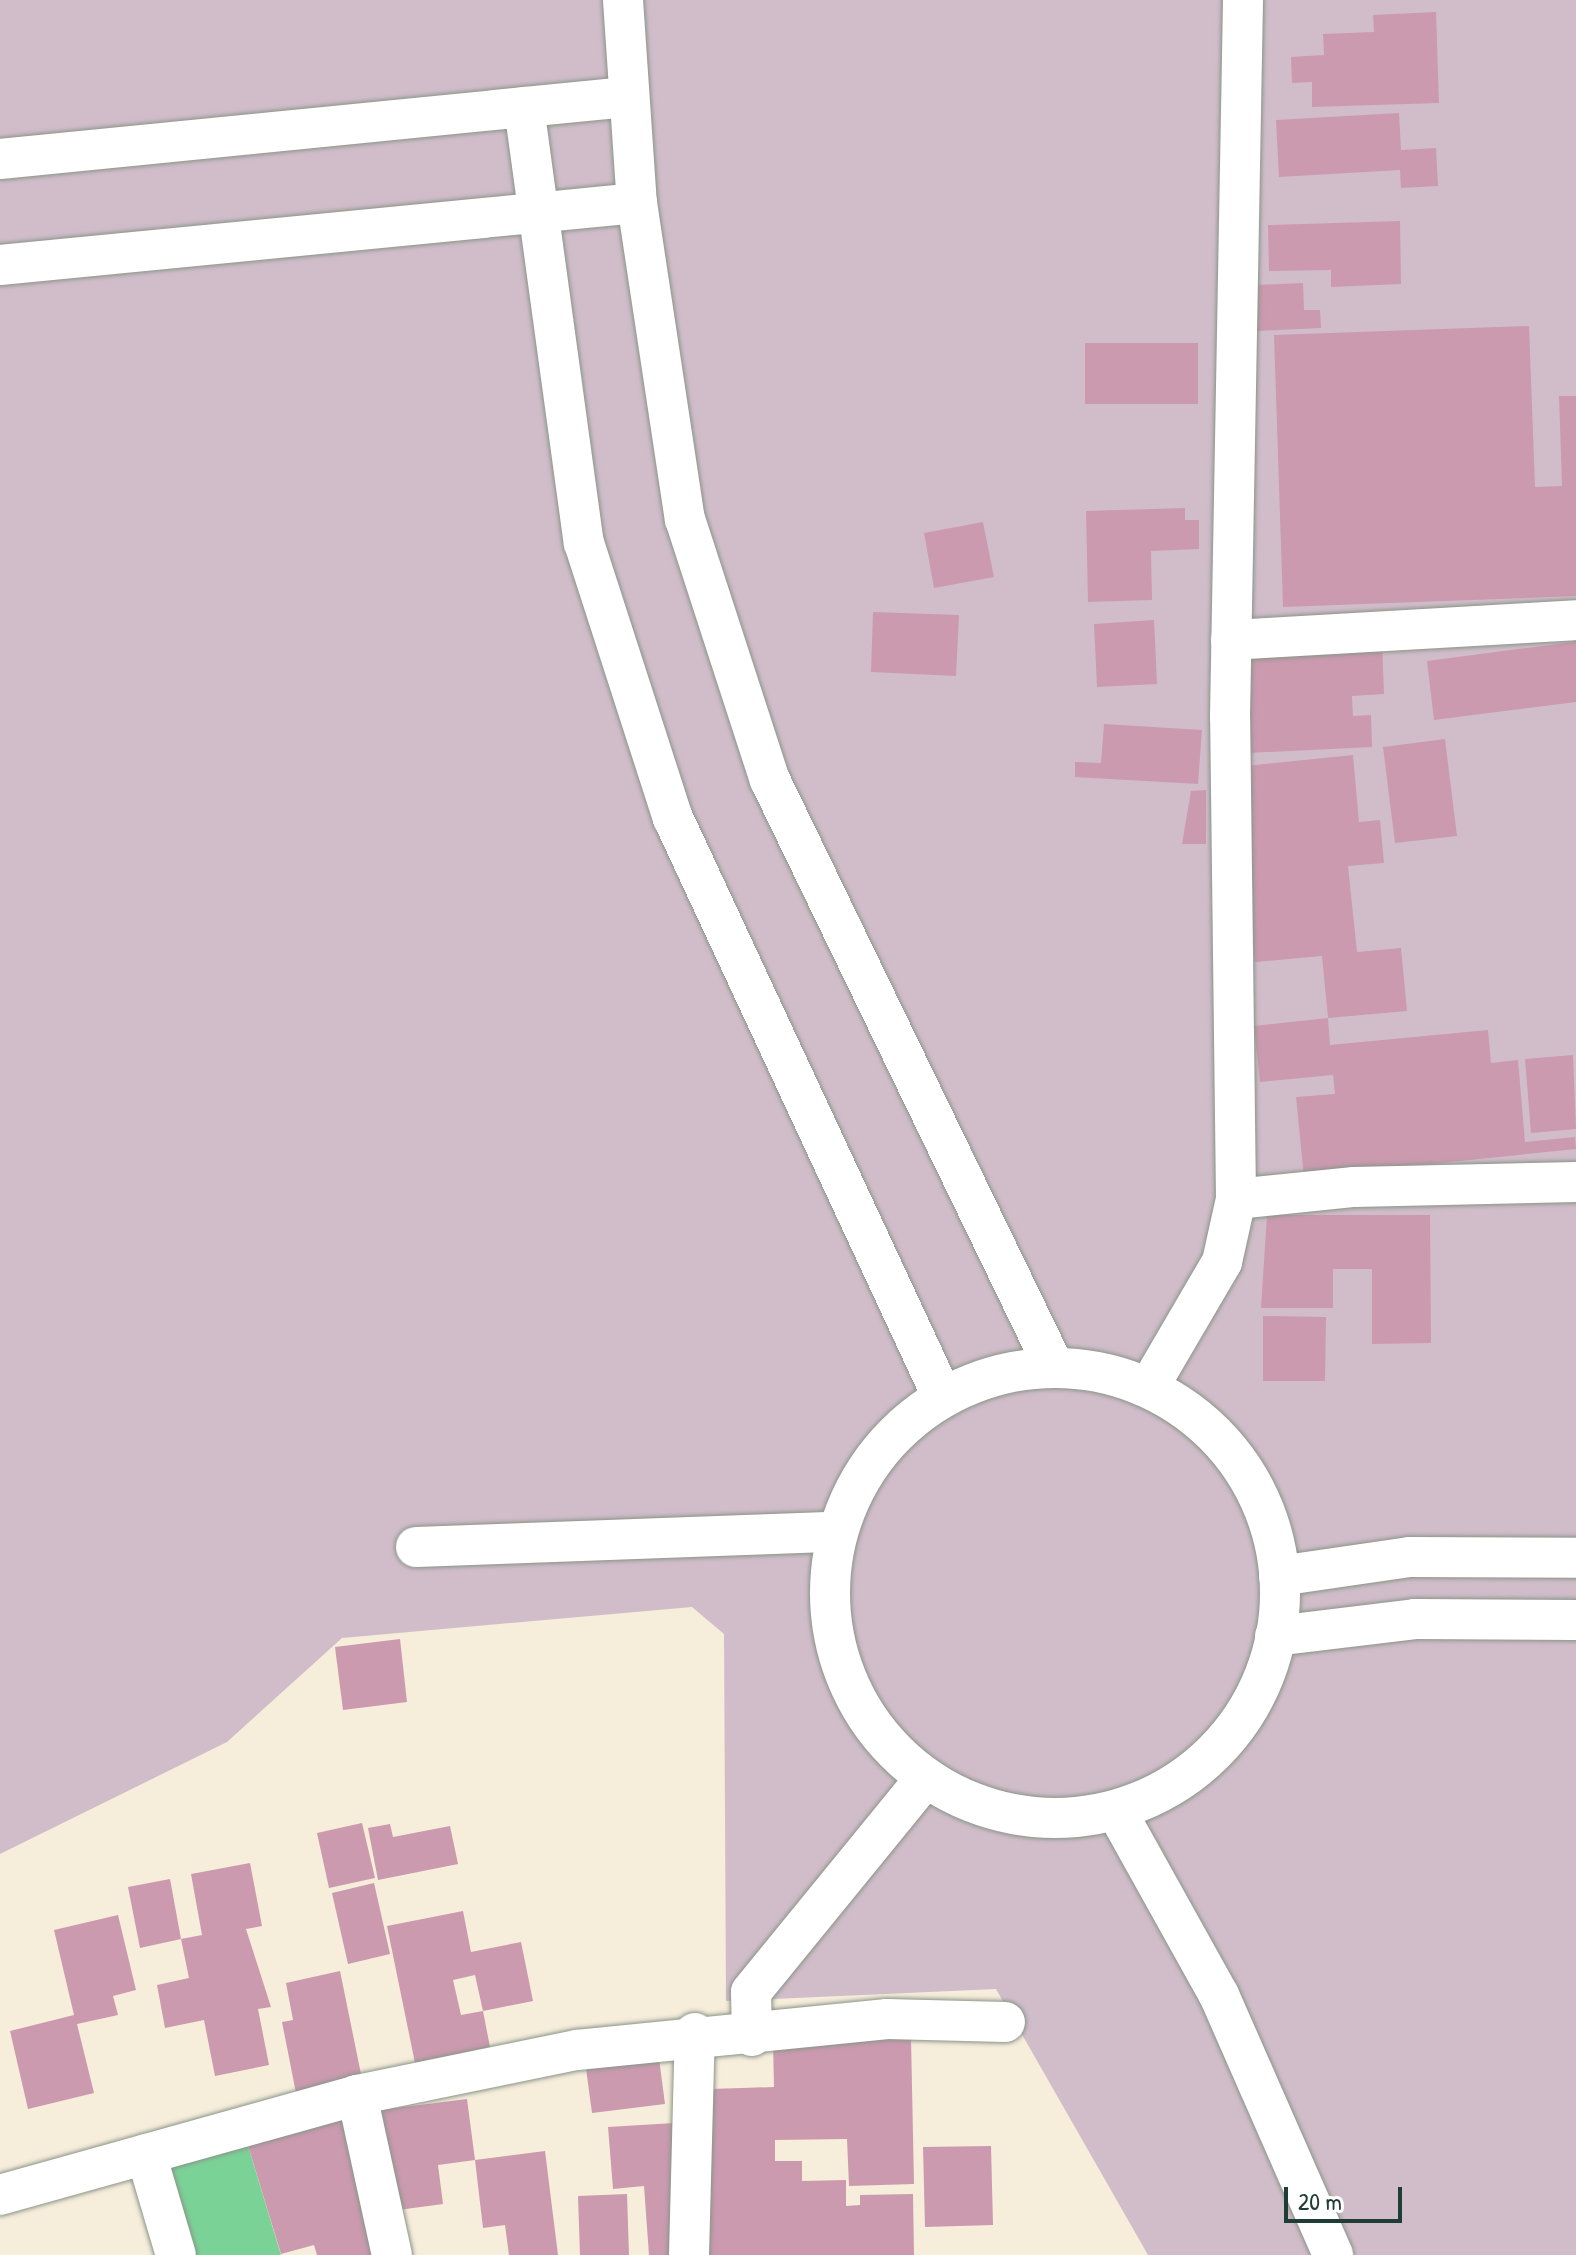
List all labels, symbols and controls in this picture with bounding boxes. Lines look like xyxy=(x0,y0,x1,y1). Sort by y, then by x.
scale bar xyxy=(1288,2171,1406,2221)
text: 20 m xyxy=(1298,2185,1342,2217)

